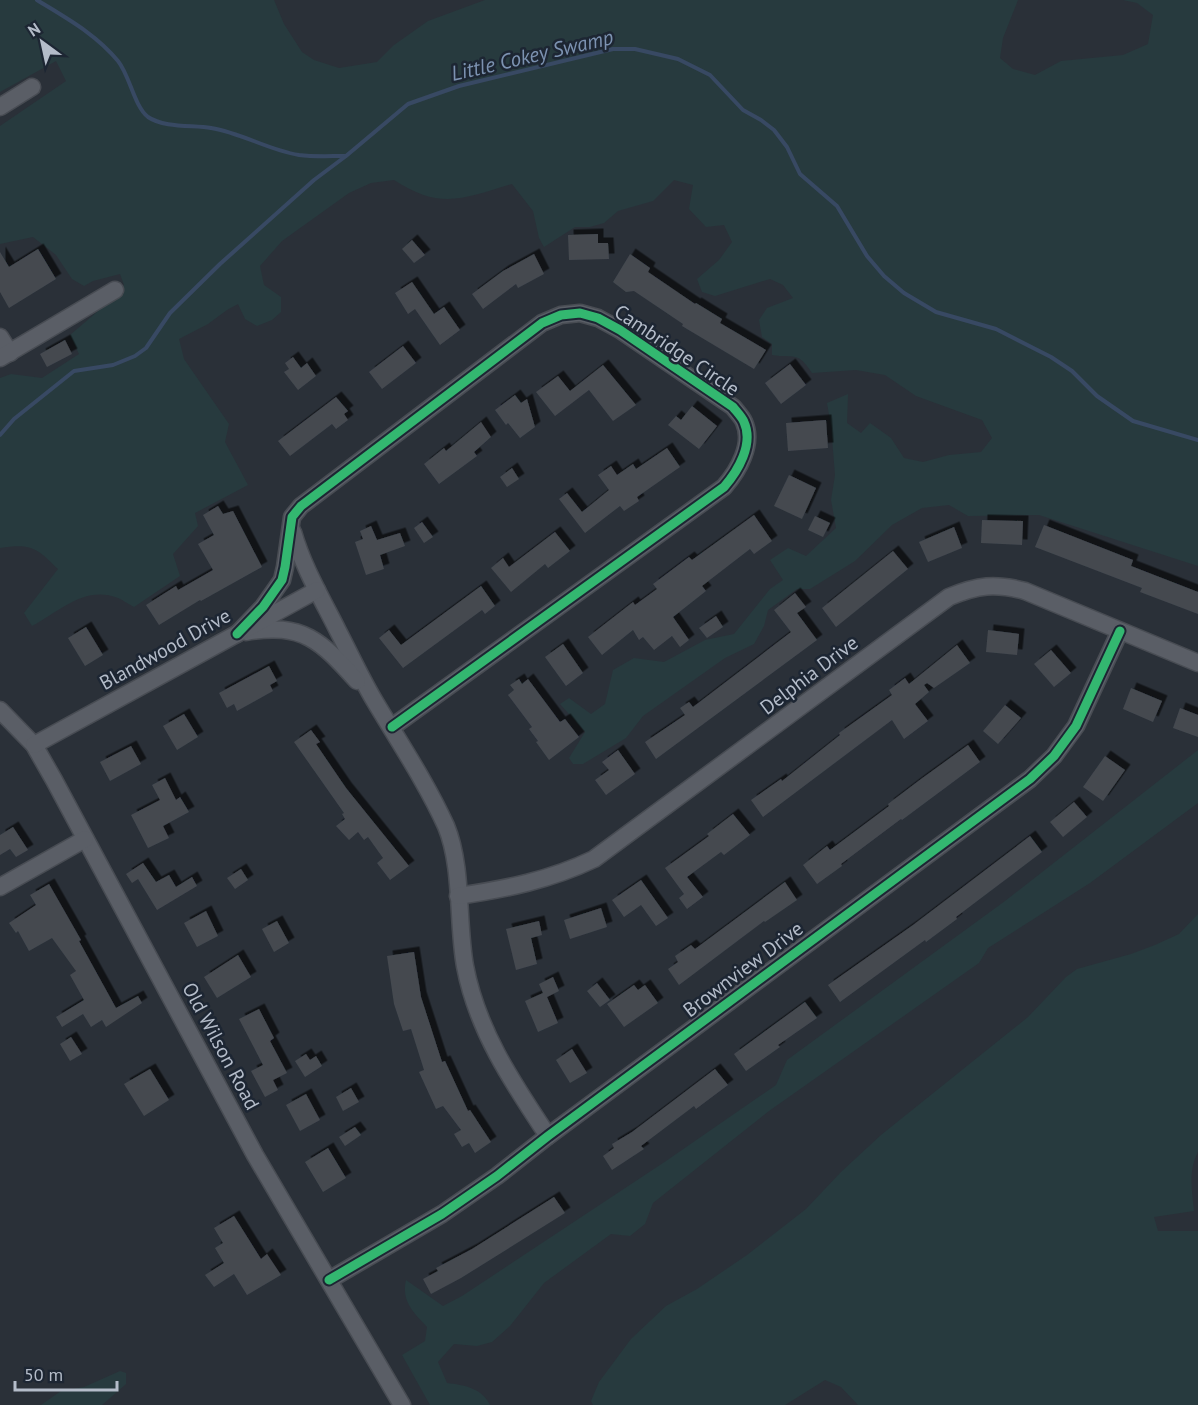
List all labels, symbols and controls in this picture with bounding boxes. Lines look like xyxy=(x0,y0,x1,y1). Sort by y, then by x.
north arrow xyxy=(12,12,72,72)
text: N xyxy=(24,18,44,41)
water label: Little Cokey Swamp xyxy=(448,23,616,87)
street label: Cambridge Circle xyxy=(609,298,745,402)
street label: Blandwood Drive xyxy=(95,602,235,696)
street label: Delphia Drive xyxy=(755,630,863,720)
street label: Brownview Drive xyxy=(678,915,808,1023)
street label: Old Wilson Road xyxy=(176,978,266,1114)
scale bar xyxy=(15,1354,117,1392)
text: 50 m xyxy=(24,1363,63,1386)

